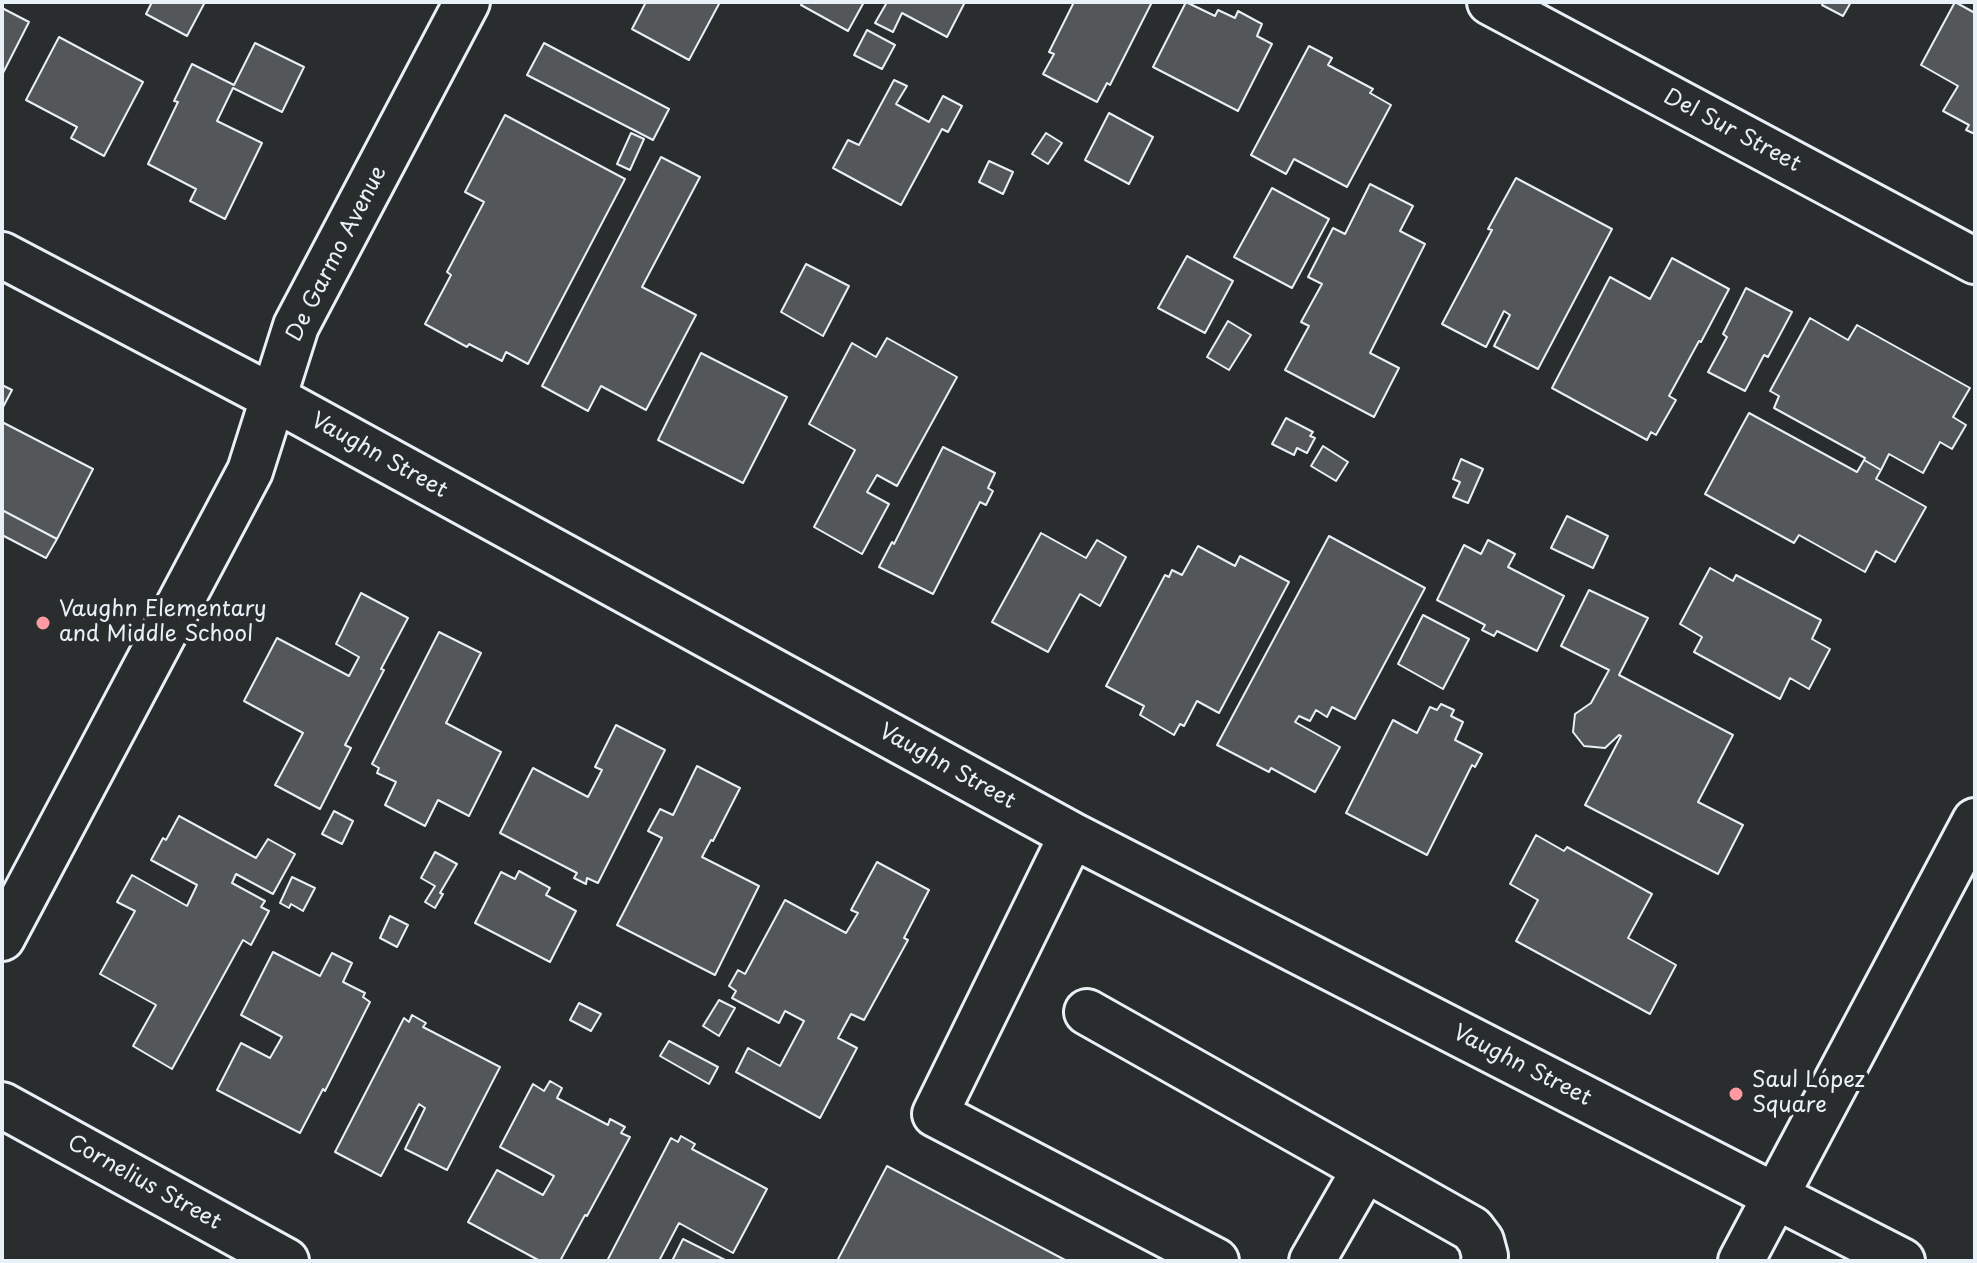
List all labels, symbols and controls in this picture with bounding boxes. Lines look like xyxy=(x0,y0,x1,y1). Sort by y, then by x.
street label: Del Sur Street xyxy=(1659,84,1805,178)
street label: De Garmo Avenue xyxy=(281,162,393,346)
street label: Vaughn Street xyxy=(306,408,452,504)
place label: Vaughn Elementary and Middle School xyxy=(59,597,267,648)
marker: Vaughn Elementary and Middle School xyxy=(34,614,52,632)
street label: Vaughn Street xyxy=(874,719,1020,815)
street label: Vaughn Street xyxy=(1449,1020,1595,1112)
place label: Saul López Square xyxy=(1752,1068,1865,1120)
marker: Saul López Square xyxy=(1727,1085,1745,1103)
street label: Cornelius Street xyxy=(62,1130,226,1236)

